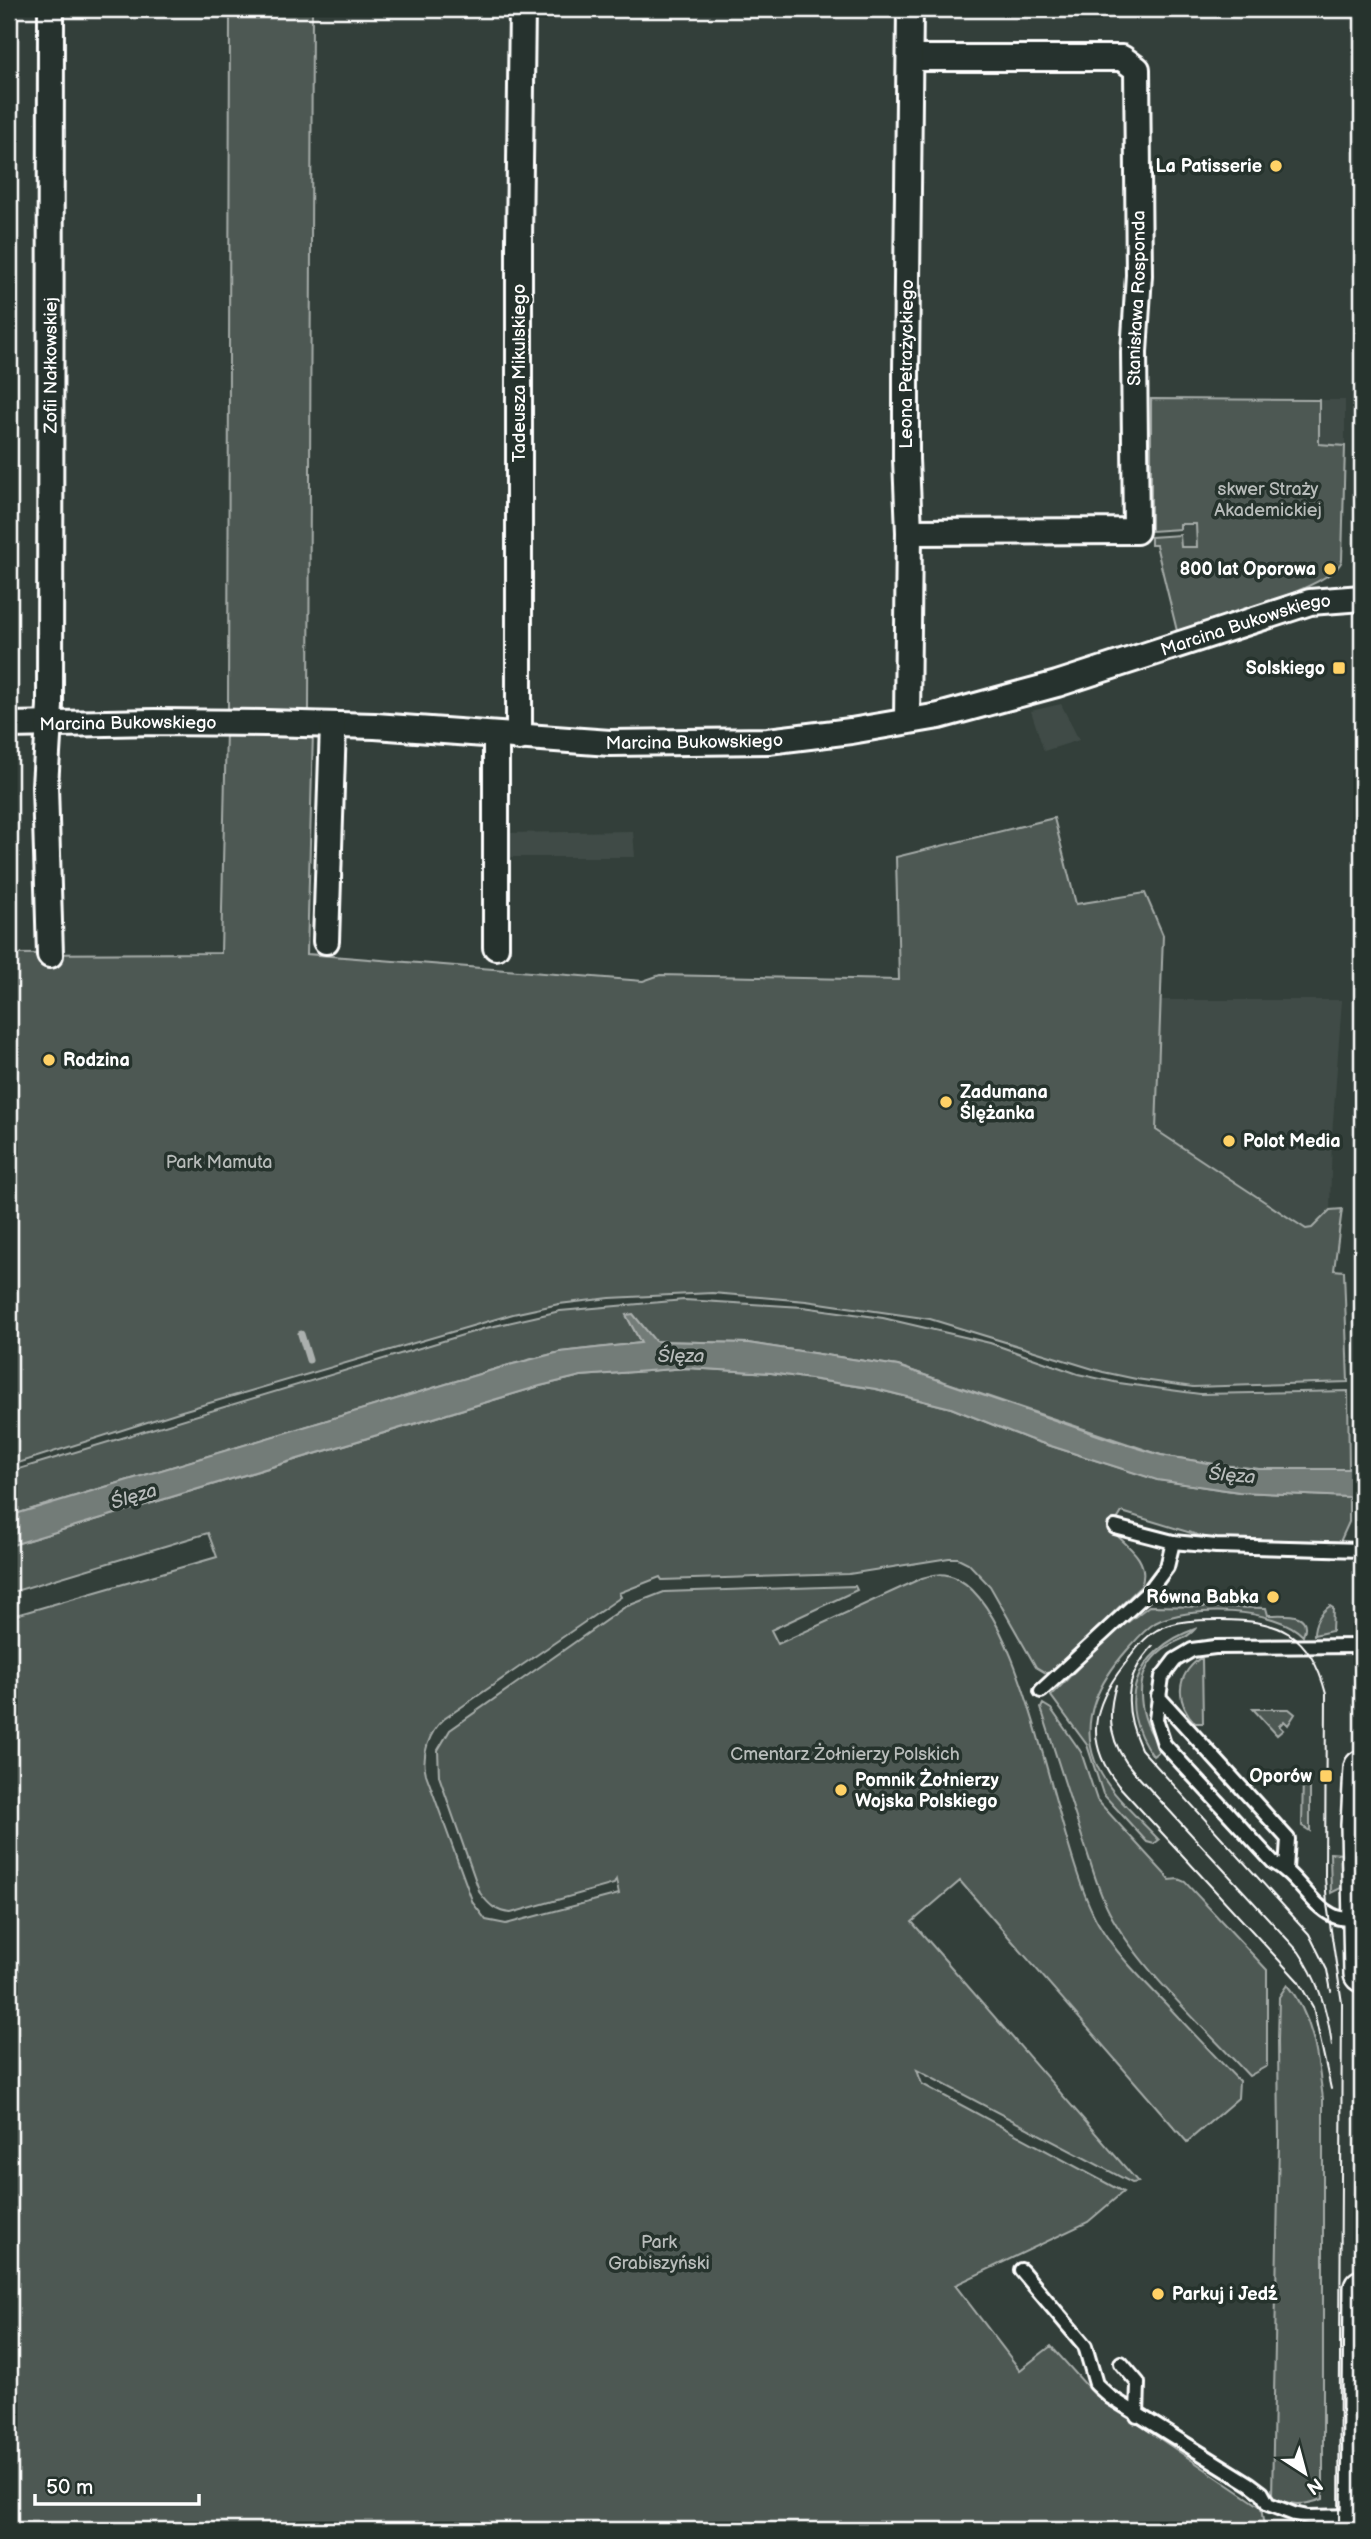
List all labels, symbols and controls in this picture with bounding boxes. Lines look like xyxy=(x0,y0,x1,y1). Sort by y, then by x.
place label: La Patisserie xyxy=(1156,156,1262,177)
marker: La Patisserie xyxy=(1268,158,1284,174)
street label: Stanisława Rosponda xyxy=(1123,210,1150,386)
street label: Leona Petrażyckiego xyxy=(895,279,918,449)
street label: Tadeusza Mikulskiego xyxy=(509,284,530,462)
street label: Zofii Nałkowskiej xyxy=(40,297,61,434)
park label: skwer Straży Akademickiej xyxy=(1214,479,1322,521)
place label: 800 lat Oporowa xyxy=(1179,559,1316,580)
marker: 800 lat Oporowa xyxy=(1322,561,1338,577)
street label: Marcina Bukowskiego xyxy=(1158,590,1332,660)
place label: Solskiego xyxy=(1246,658,1325,679)
marker: Solskiego xyxy=(1331,660,1347,676)
street label: Marcina Bukowskiego xyxy=(39,711,217,735)
street label: Marcina Bukowskiego xyxy=(606,729,784,754)
place label: Rodzina xyxy=(63,1050,130,1071)
marker: Rodzina xyxy=(41,1052,57,1068)
place label: Zadumana Ślężanka xyxy=(960,1082,1048,1124)
marker: Zadumana Ślężanka xyxy=(938,1094,954,1110)
place label: Polot Media xyxy=(1243,1131,1341,1152)
marker: Polot Media xyxy=(1221,1133,1237,1149)
park label: Park Mamuta xyxy=(166,1152,272,1173)
water label: Ślęza xyxy=(657,1344,705,1368)
water label: Ślęza xyxy=(1208,1461,1257,1490)
water label: Ślęza xyxy=(108,1478,160,1515)
place label: Równa Babka xyxy=(1146,1587,1259,1608)
marker: Równa Babka xyxy=(1265,1589,1281,1605)
park label: Cmentarz Żołnierzy Polskich xyxy=(730,1743,960,1765)
place label: Oporów xyxy=(1249,1766,1312,1787)
place label: Pomnik Żołnierzy Wojska Polskiego xyxy=(855,1768,999,1812)
marker: Oporów xyxy=(1318,1768,1334,1784)
marker: Pomnik Żołnierzy Wojska Polskiego xyxy=(833,1782,849,1798)
park label: Park Grabiszyński xyxy=(608,2232,710,2274)
place label: Parkuj i Jedź xyxy=(1172,2284,1278,2305)
marker: Parkuj i Jedź xyxy=(1150,2286,1166,2302)
north arrow xyxy=(1270,2438,1340,2508)
scale bar xyxy=(35,2462,200,2506)
text: N xyxy=(1302,2472,1327,2499)
text: 50 m xyxy=(46,2475,93,2500)

